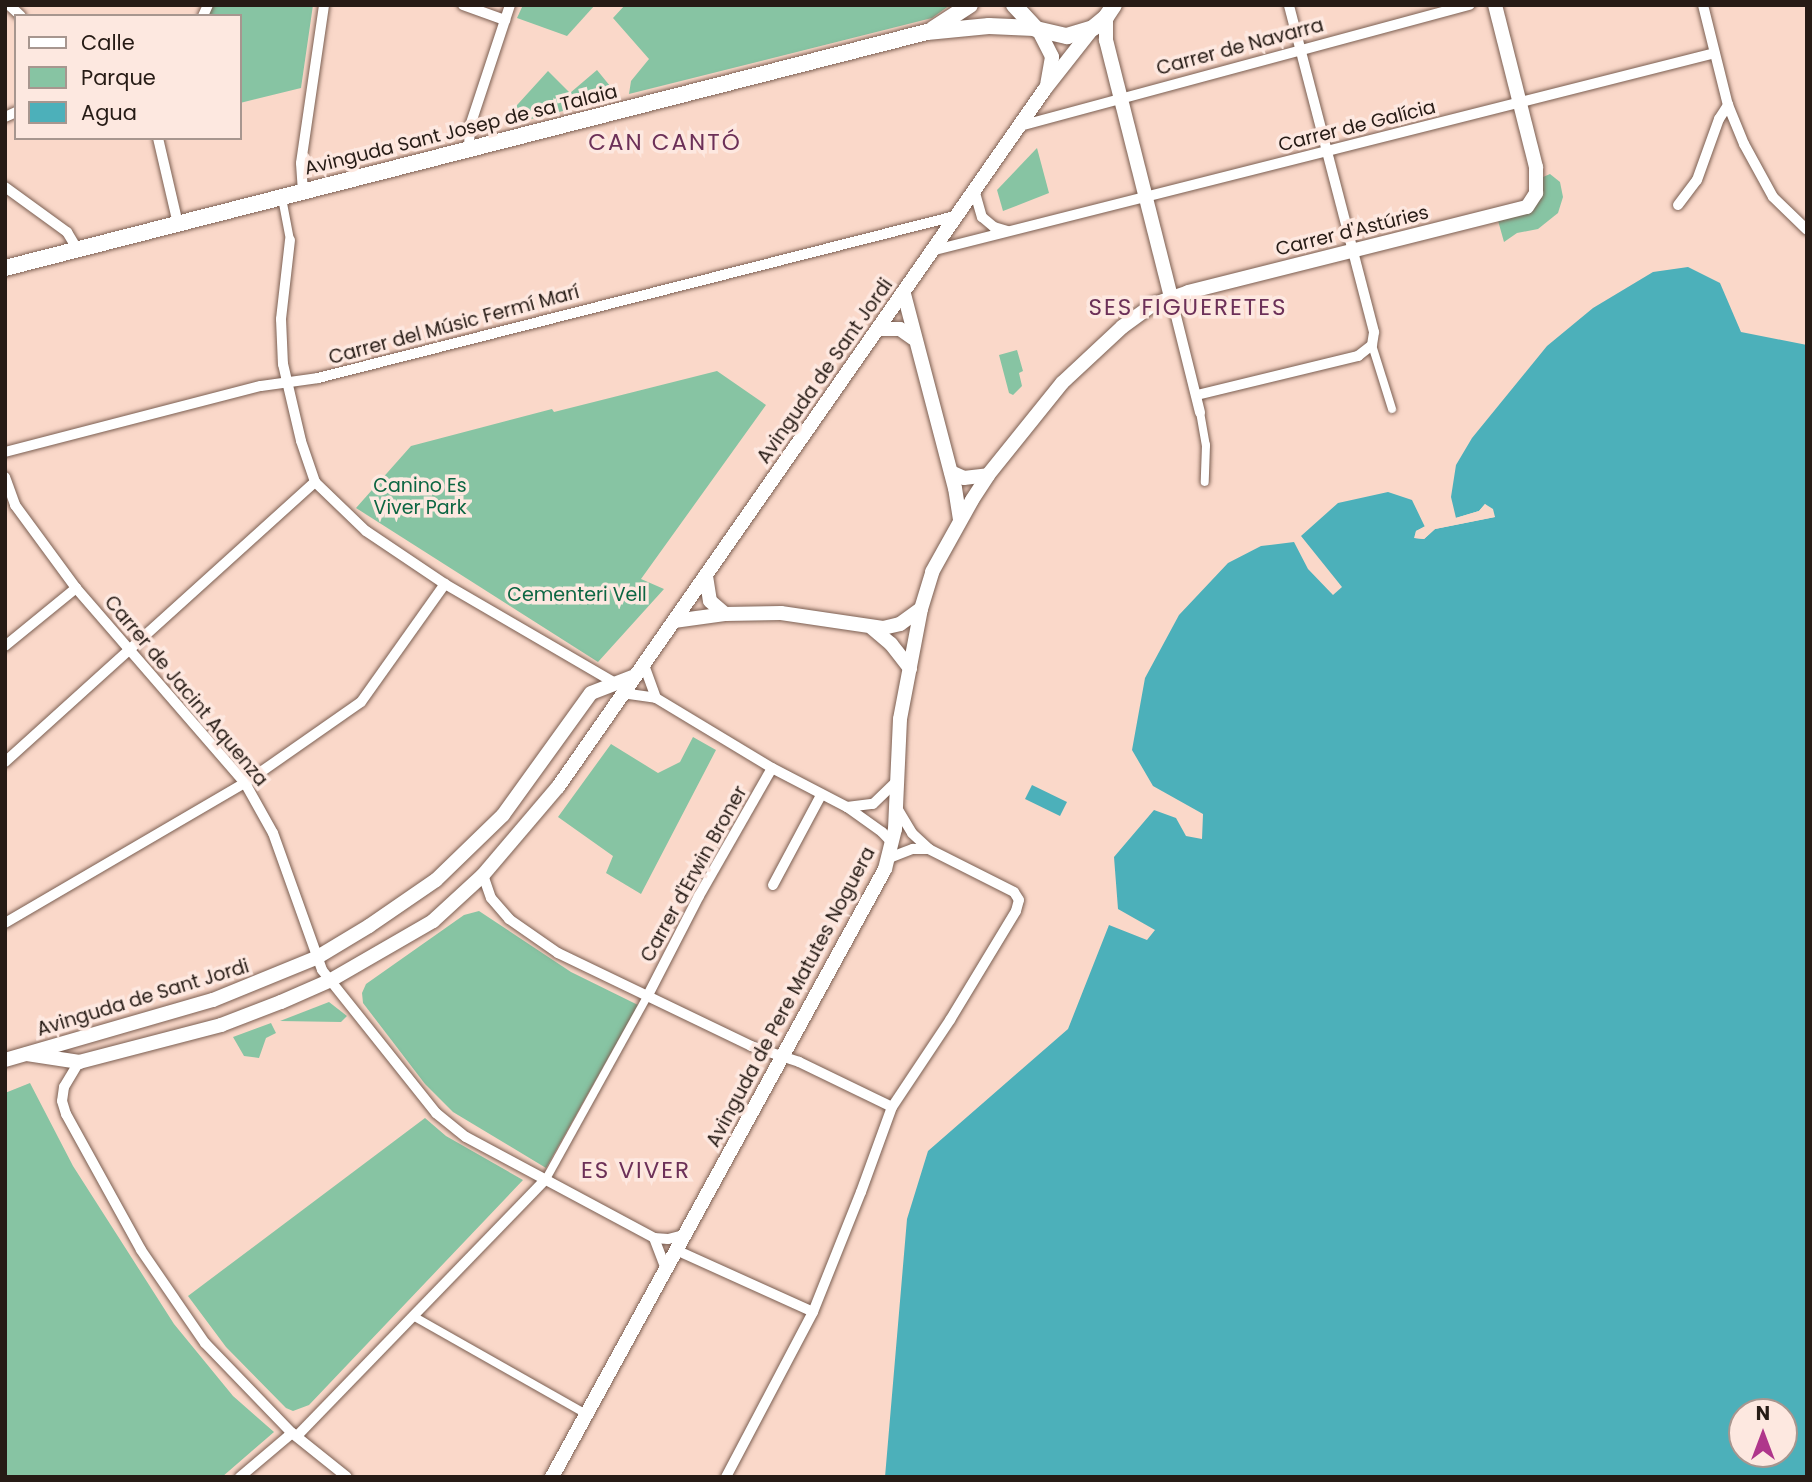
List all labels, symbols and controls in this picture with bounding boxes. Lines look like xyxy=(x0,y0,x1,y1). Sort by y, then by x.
legend xyxy=(14,14,242,140)
street label: Carrer de Navarra xyxy=(1154,14,1326,80)
text: Calle xyxy=(81,28,135,57)
text: Parque xyxy=(81,63,156,92)
street label: Avinguda Sant Josep de sa Talaia xyxy=(302,80,620,180)
street label: Carrer de Galícia xyxy=(1276,95,1438,157)
text: Agua xyxy=(81,98,137,127)
district label: CAN CANTÓ xyxy=(589,128,741,156)
street label: Carrer d'Astúries xyxy=(1273,201,1431,261)
street label: Avinguda de Sant Jordi xyxy=(752,274,898,468)
street label: Carrer del Músic Fermí Marí xyxy=(326,281,582,369)
district label: SES FIGUERETES xyxy=(1090,293,1286,321)
park label: Canino Es Viver Park xyxy=(373,475,467,519)
park label: Cementeri Vell xyxy=(507,584,647,606)
street label: Carrer de Jacint Aquenza xyxy=(100,591,272,791)
street label: Carrer d'Erwin Broner xyxy=(636,782,752,966)
street label: Avinguda de Pere Matutes Noguera xyxy=(702,843,880,1151)
street label: Avinguda de Sant Jordi xyxy=(34,955,252,1041)
district label: ES VIVER xyxy=(582,1156,690,1184)
north arrow xyxy=(1728,1398,1798,1468)
text: N xyxy=(1756,1400,1770,1427)

